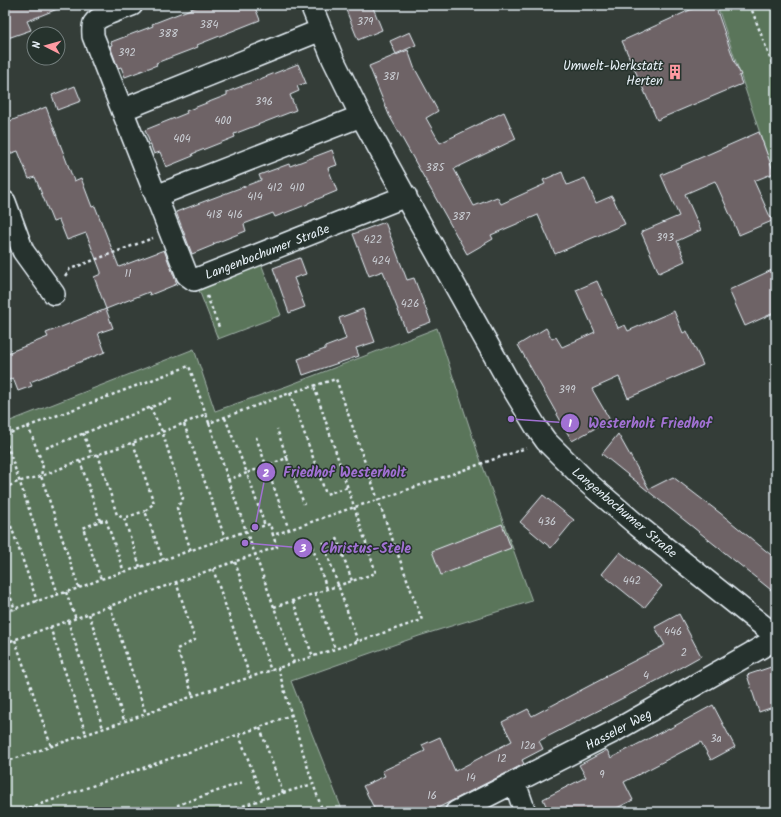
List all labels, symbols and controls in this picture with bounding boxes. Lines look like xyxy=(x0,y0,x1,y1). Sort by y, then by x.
house number: 379 xyxy=(357,13,374,31)
house number: 384 xyxy=(200,16,218,34)
house number: 388 xyxy=(158,25,178,43)
north arrow xyxy=(26,26,66,66)
text: N xyxy=(28,41,46,49)
house number: 392 xyxy=(118,44,136,62)
place label: Umwelt-Werkstatt Herten xyxy=(563,56,664,92)
building icon: Umwelt-Werkstatt Herten xyxy=(666,63,684,81)
house number: 381 xyxy=(383,68,399,86)
house number: 396 xyxy=(255,93,273,111)
house number: 400 xyxy=(214,112,232,130)
house number: 404 xyxy=(173,130,191,148)
house number: 385 xyxy=(426,159,445,177)
house number: 412 xyxy=(267,179,283,197)
house number: 410 xyxy=(289,179,305,197)
house number: 414 xyxy=(247,188,263,206)
house number: 418 xyxy=(206,206,222,224)
house number: 416 xyxy=(227,206,243,224)
house number: 387 xyxy=(452,208,471,226)
street label: Langenbochumer Straße xyxy=(202,219,333,286)
house number: 393 xyxy=(656,229,674,247)
house number: 422 xyxy=(364,231,382,249)
house number: 424 xyxy=(372,252,390,270)
house number: 11 xyxy=(125,265,131,283)
house number: 426 xyxy=(401,295,419,313)
house number: 399 xyxy=(558,381,576,399)
callout: Westerholt Friedhof xyxy=(560,410,720,436)
text: Westerholt Friedhof xyxy=(588,413,714,435)
text: 1 xyxy=(568,414,572,433)
callout: Friedhof Westerholt xyxy=(256,459,415,485)
text: Friedhof Westerholt xyxy=(283,462,407,484)
street label: Langenbochumer Straße xyxy=(567,463,682,564)
text: 2 xyxy=(263,464,270,483)
house number: 436 xyxy=(538,513,556,531)
callout: Christus-Stele xyxy=(293,535,419,561)
text: Christus-Stele xyxy=(321,538,411,560)
text: 3 xyxy=(299,539,307,558)
house number: 442 xyxy=(623,572,641,590)
house number: 446 xyxy=(664,623,682,641)
house number: 2 xyxy=(681,644,687,662)
house number: 4 xyxy=(643,667,649,685)
street label: Hasseler Weg xyxy=(582,704,656,757)
house number: 3a xyxy=(710,730,722,748)
house number: 12a xyxy=(520,737,536,755)
house number: 12 xyxy=(497,750,507,768)
house number: 9 xyxy=(599,766,605,784)
house number: 14 xyxy=(466,769,476,787)
house number: 16 xyxy=(427,787,437,805)

